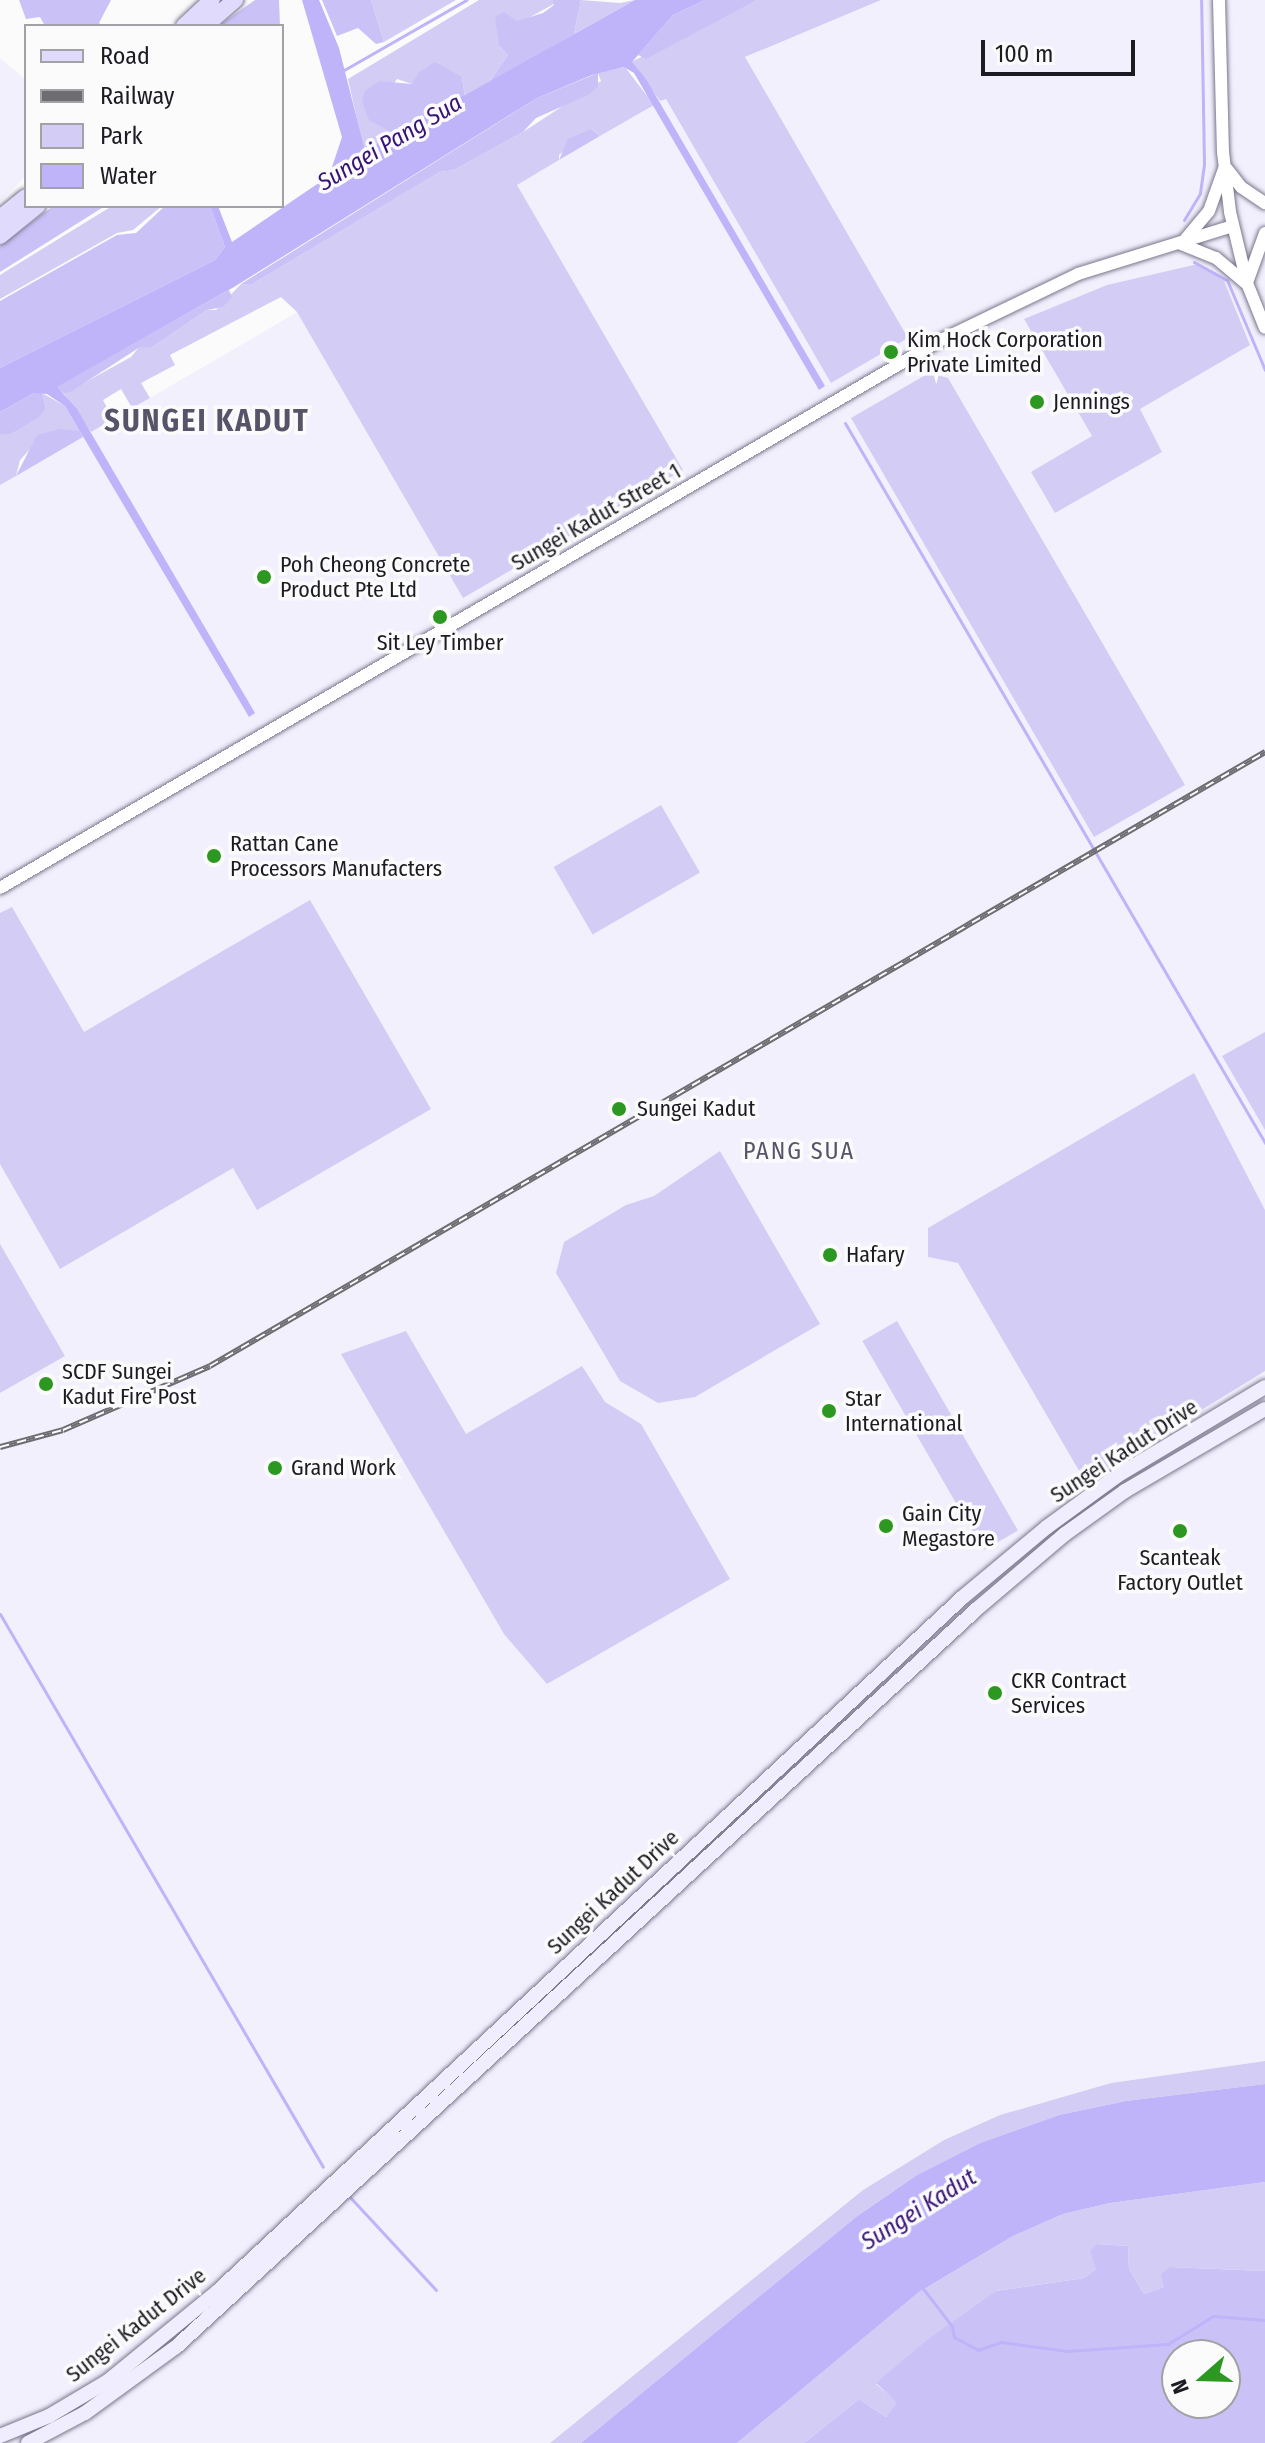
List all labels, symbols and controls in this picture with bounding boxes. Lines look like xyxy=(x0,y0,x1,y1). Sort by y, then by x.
legend xyxy=(24,24,284,208)
scale bar xyxy=(985,24,1139,74)
text: 100 m xyxy=(995,40,1053,68)
text: Road xyxy=(100,42,150,70)
text: Railway xyxy=(100,82,175,110)
water label: Sungei Pang Sua xyxy=(313,89,467,197)
text: Park xyxy=(100,122,143,150)
text: Water xyxy=(100,162,157,190)
place label: Kim Hock Corporation Private Limited xyxy=(907,326,1103,378)
marker: Kim Hock Corporation Private Limited xyxy=(882,343,900,361)
place label: Jennings xyxy=(1053,389,1130,415)
marker: Jennings xyxy=(1028,393,1046,411)
district label: SUNGEI KADUT xyxy=(104,403,310,439)
street label: Sungei Kadut Street 1 xyxy=(507,458,685,576)
place label: Poh Cheong Concrete Product Pte Ltd xyxy=(280,551,470,602)
marker: Poh Cheong Concrete Product Pte Ltd xyxy=(255,568,273,586)
marker: Sit Ley Timber xyxy=(431,608,449,626)
place label: Sit Ley Timber xyxy=(377,630,503,656)
place label: Rattan Cane Processors Manufacters xyxy=(230,830,442,882)
marker: Rattan Cane Processors Manufacters xyxy=(205,847,223,865)
place label: Sungei Kadut xyxy=(637,1096,755,1122)
marker: Sungei Kadut xyxy=(608,1098,630,1120)
district label: PANG SUA xyxy=(743,1138,855,1166)
place label: Hafary xyxy=(846,1242,905,1268)
marker: Hafary xyxy=(821,1246,839,1264)
place label: SCDF Sungei Kadut Fire Post xyxy=(62,1358,197,1410)
marker: SCDF Sungei Kadut Fire Post xyxy=(37,1375,55,1393)
place label: Star International xyxy=(845,1385,962,1436)
street label: Sungei Kadut Drive xyxy=(1045,1394,1203,1508)
marker: Star International xyxy=(820,1402,838,1420)
place label: Grand Work xyxy=(291,1455,396,1481)
marker: Grand Work xyxy=(266,1459,284,1477)
place label: Gain City Megastore xyxy=(902,1500,995,1552)
marker: Gain City Megastore xyxy=(877,1517,895,1535)
marker: Scanteak Factory Outlet xyxy=(1171,1522,1189,1540)
place label: Scanteak Factory Outlet xyxy=(1117,1544,1243,1596)
place label: CKR Contract Services xyxy=(1011,1667,1126,1718)
marker: CKR Contract Services xyxy=(986,1684,1004,1702)
street label: Sungei Kadut Drive xyxy=(542,1824,684,1960)
water label: Sungei Kadut xyxy=(856,2163,982,2257)
street label: Sungei Kadut Drive xyxy=(61,2262,211,2388)
north arrow xyxy=(1161,2339,1241,2419)
text: N xyxy=(1165,2376,1195,2398)

